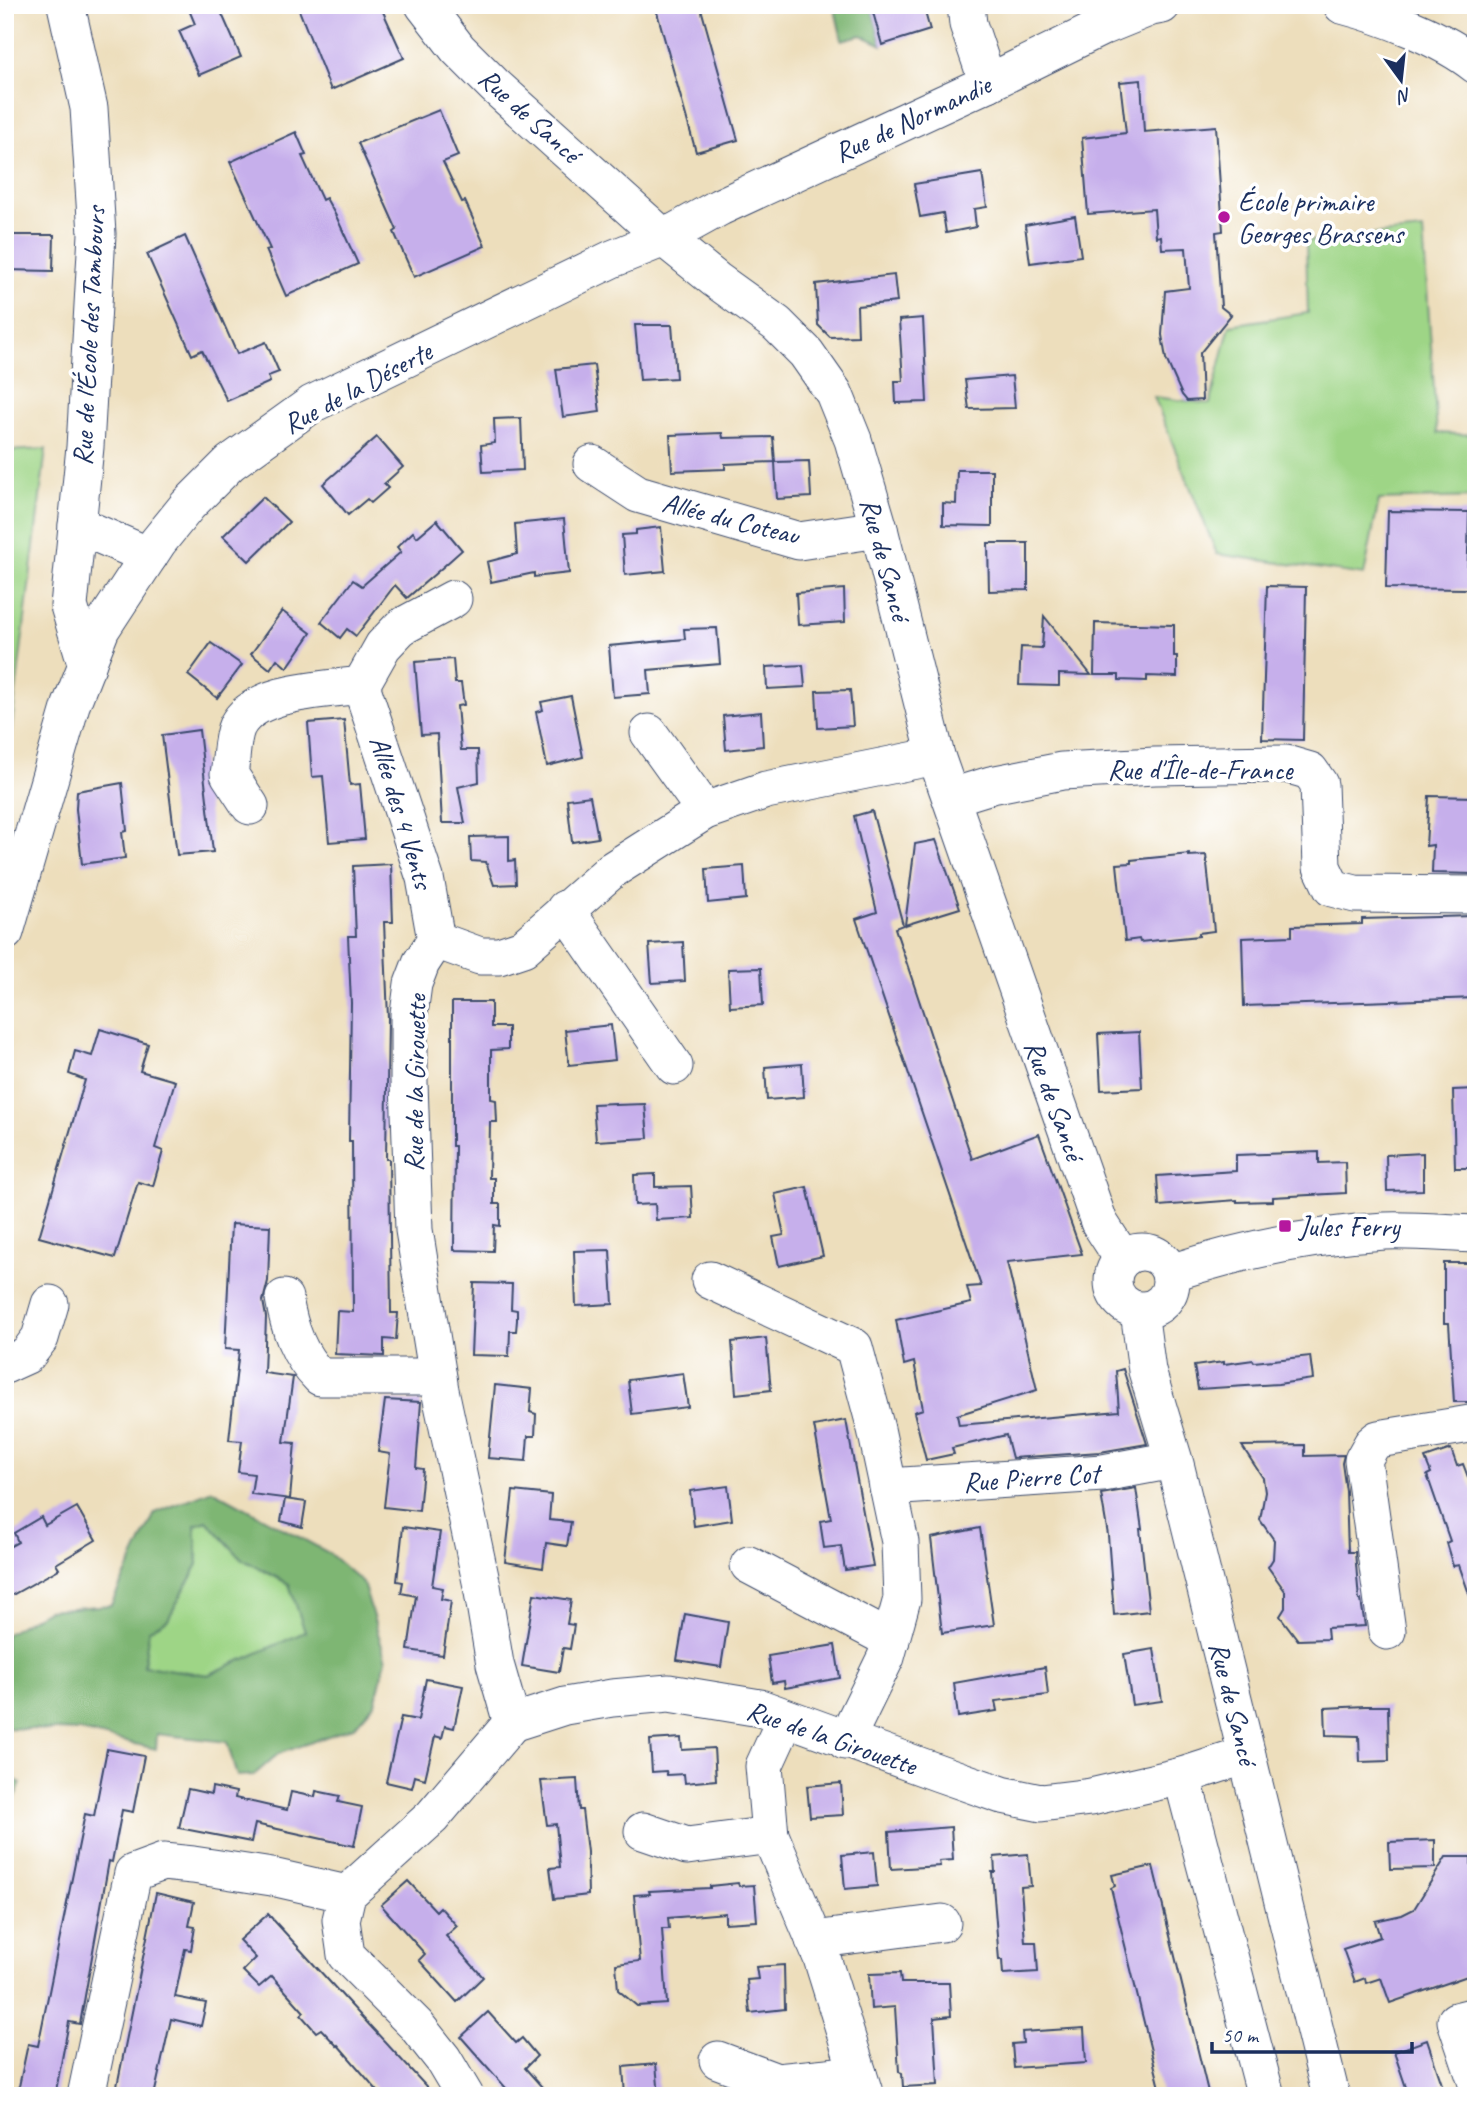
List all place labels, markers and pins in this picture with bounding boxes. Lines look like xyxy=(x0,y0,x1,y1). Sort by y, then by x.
place label: École primaire Georges Brassens xyxy=(1238,184,1406,251)
marker: École primaire Georges Brassens xyxy=(1216,209,1232,225)
place label: Jules Ferry xyxy=(1297,1209,1402,1244)
marker: Jules Ferry xyxy=(1277,1218,1293,1234)

